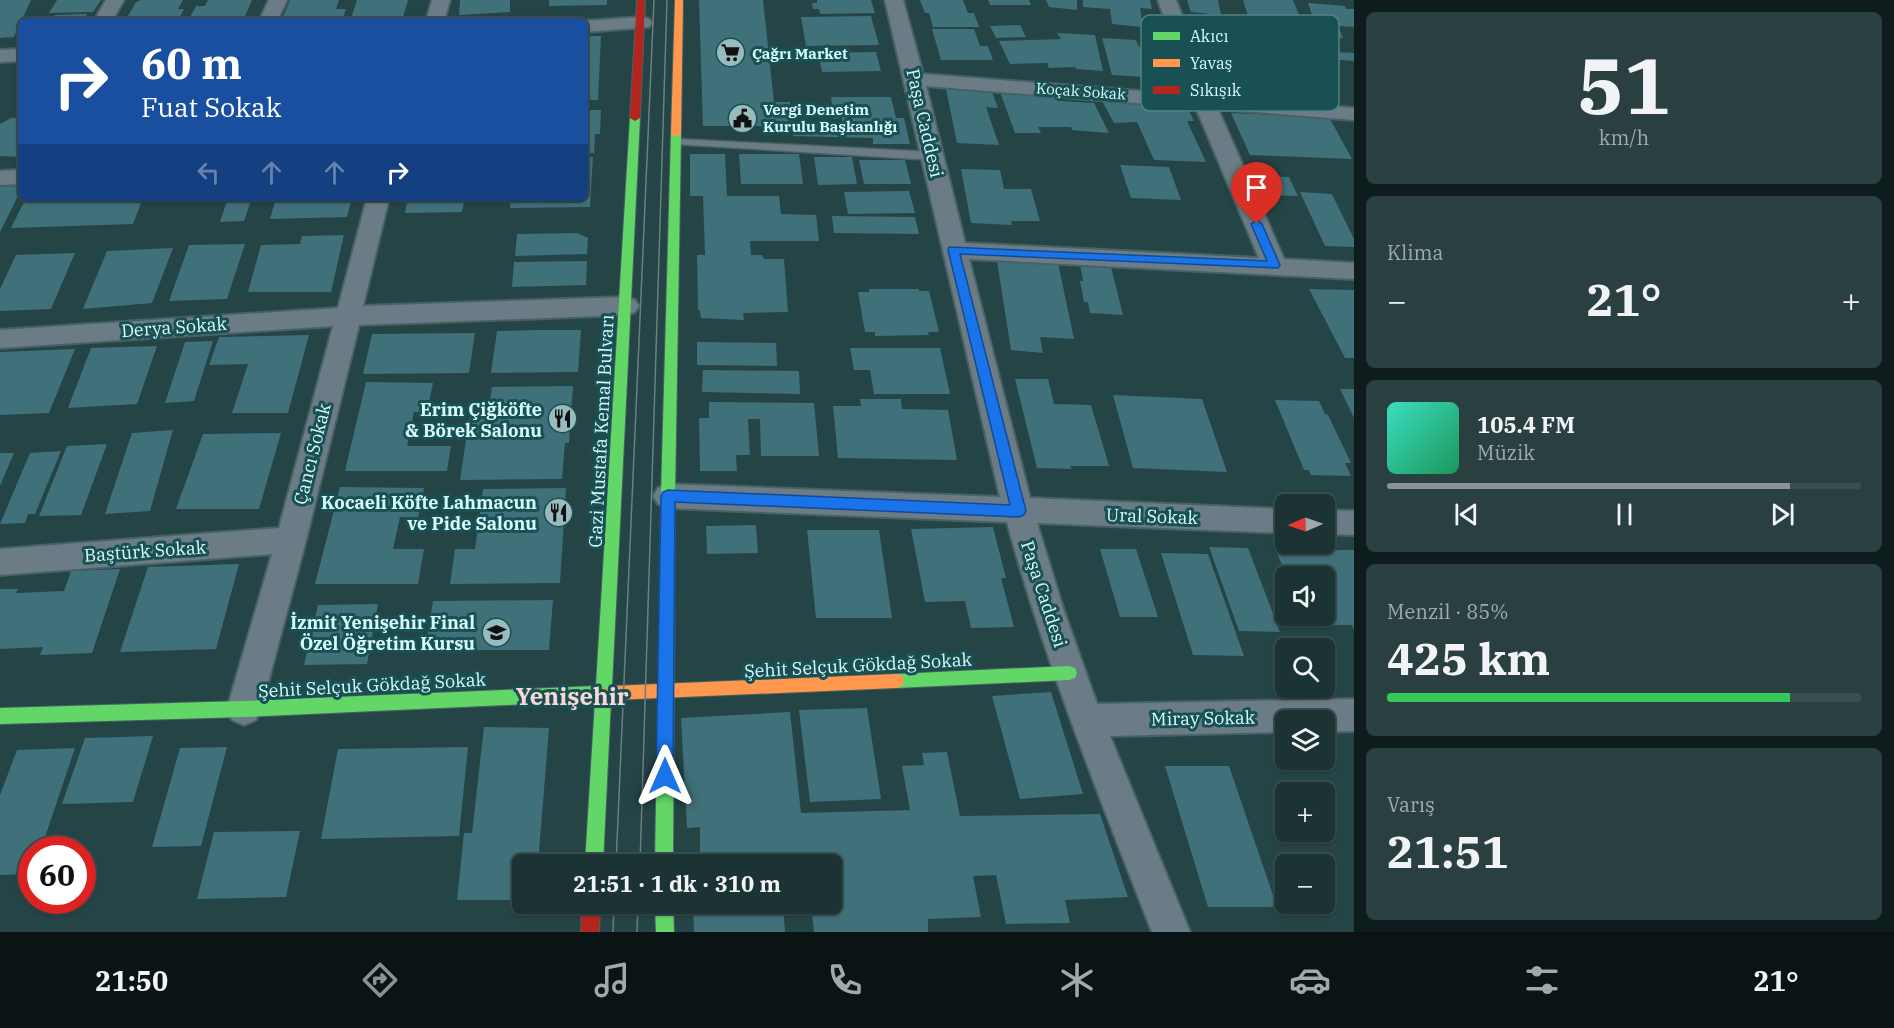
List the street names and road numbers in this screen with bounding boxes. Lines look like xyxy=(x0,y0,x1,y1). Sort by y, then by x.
street label: Paşa Caddesi xyxy=(901,66,949,180)
street label: Koçak Sokak xyxy=(1035,78,1127,104)
street label: Derya Sokak xyxy=(120,312,228,342)
street label: Gazi Mustafa Kemal Bulvarı xyxy=(583,313,619,548)
street label: Çancı Sokak xyxy=(288,401,336,507)
street label: Ural Sokak xyxy=(1106,503,1199,529)
street label: Baştürk Sokak xyxy=(83,535,207,567)
street label: Paşa Caddesi xyxy=(1016,538,1072,651)
street label: Şehit Selçuk Gökdağ Sokak xyxy=(744,648,973,682)
street label: Şehit Selçuk Gökdağ Sokak xyxy=(258,668,487,702)
street label: Miray Sokak xyxy=(1151,706,1256,730)

